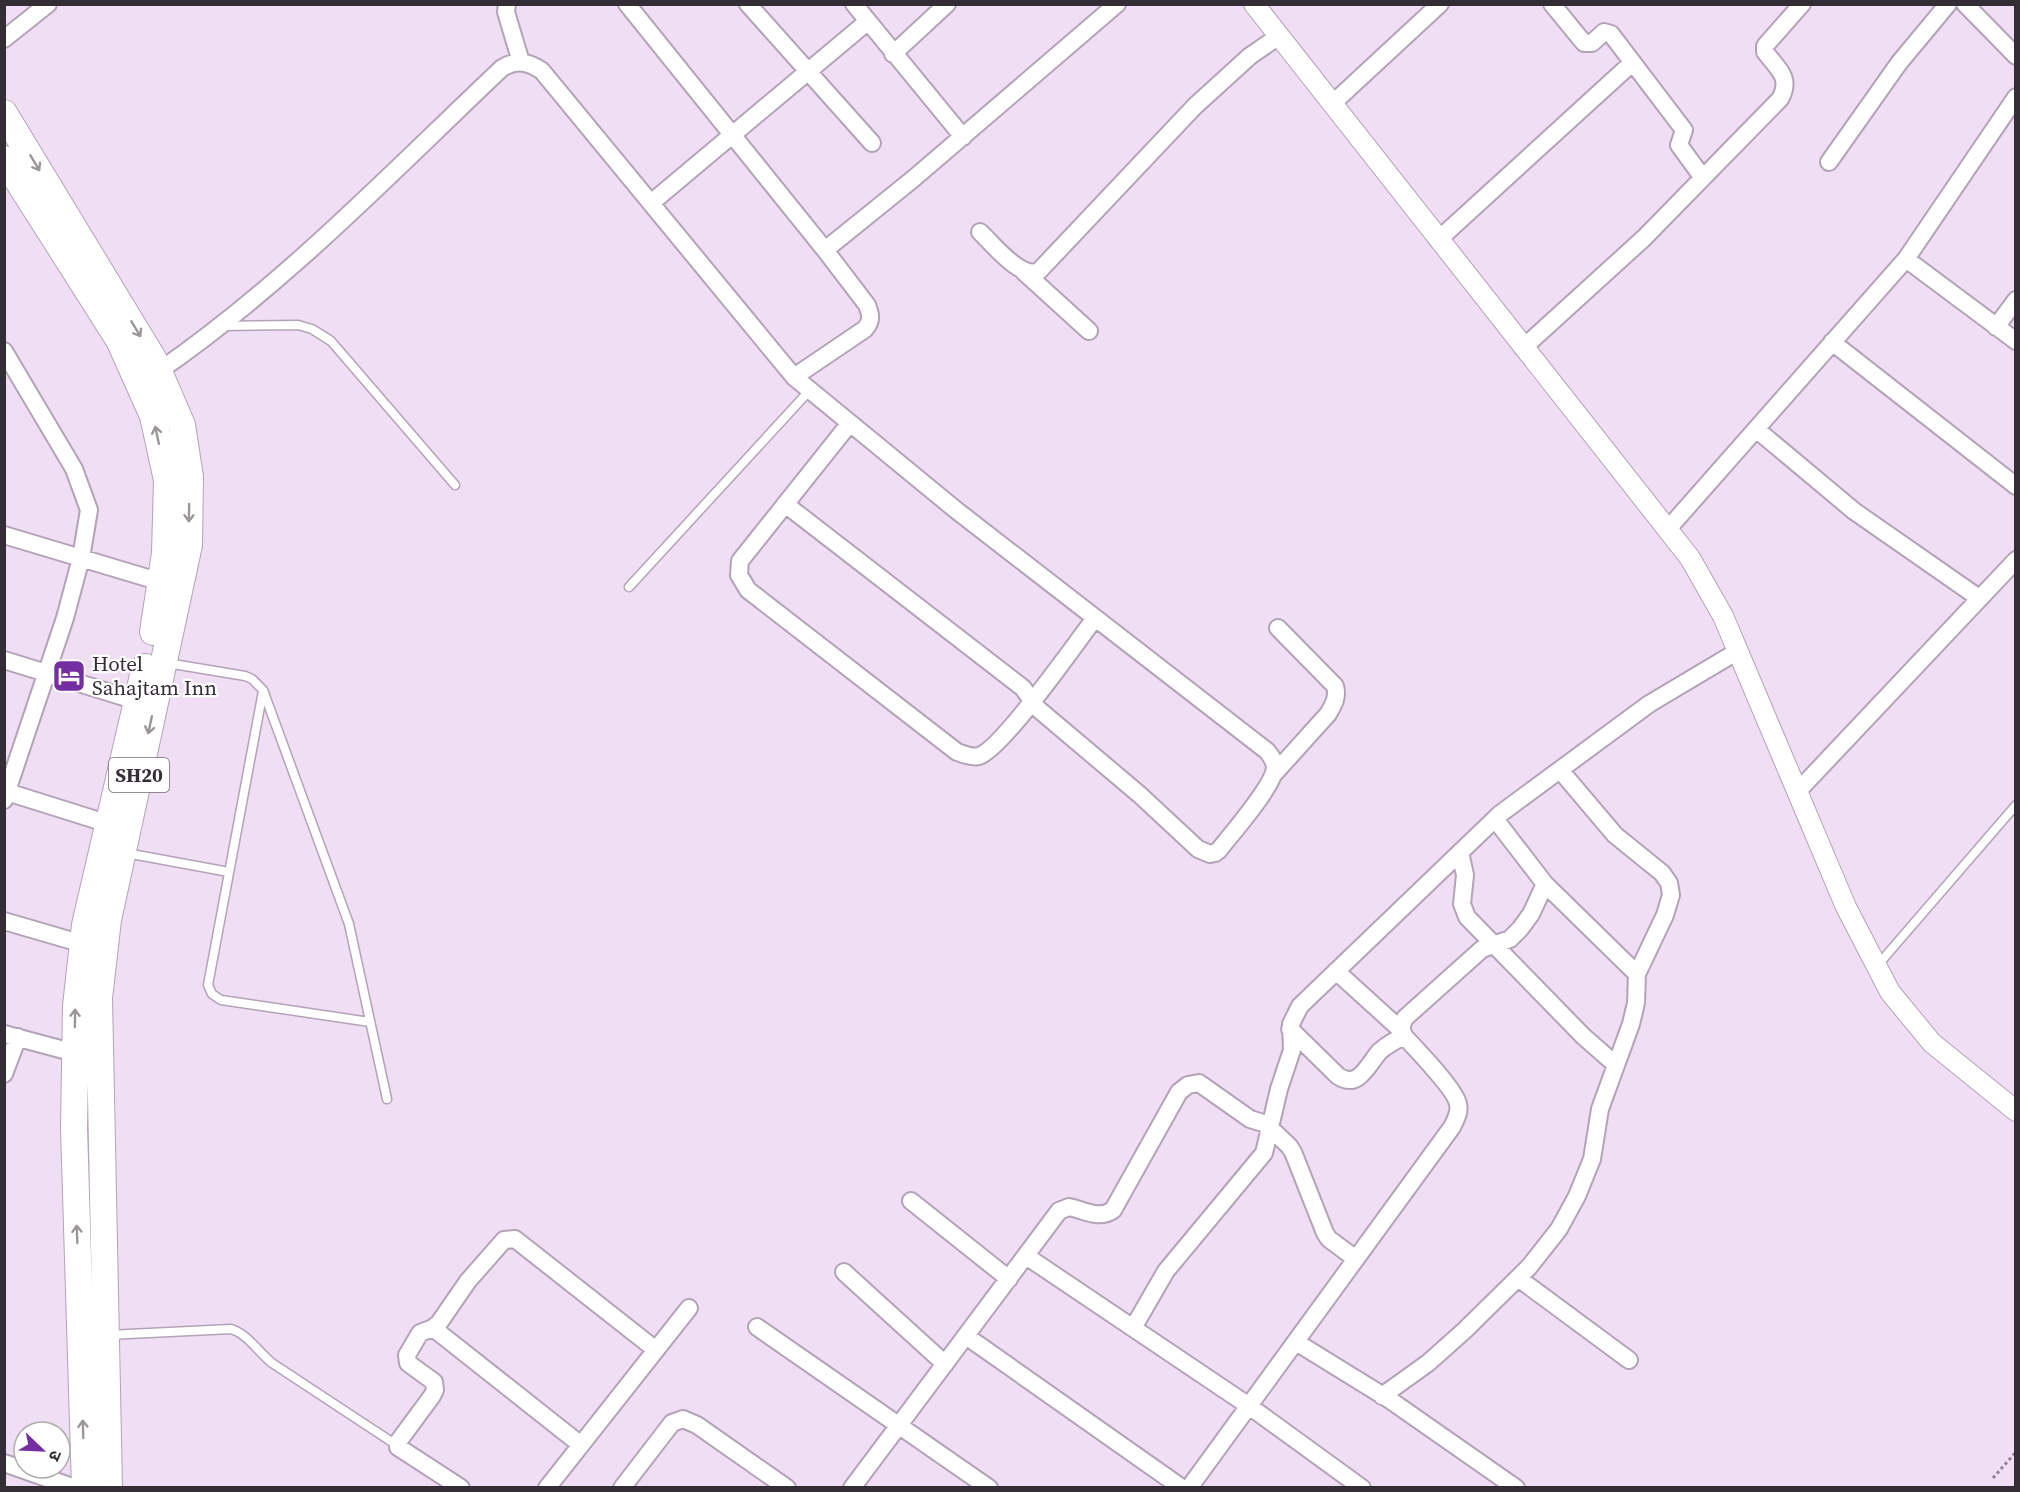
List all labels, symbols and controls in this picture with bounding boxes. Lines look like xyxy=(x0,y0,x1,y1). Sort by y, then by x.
one-way arrow xyxy=(29,154,41,171)
one-way arrow xyxy=(130,320,142,337)
one-way arrow xyxy=(151,425,162,445)
one-way arrow xyxy=(184,502,195,522)
place label: Hotel Sahajtam Inn xyxy=(92,649,217,702)
hotel icon: Hotel Sahajtam Inn xyxy=(51,658,87,694)
one-way arrow xyxy=(144,715,155,734)
road number: SH20 xyxy=(109,758,169,792)
one-way arrow xyxy=(70,1009,81,1029)
one-way arrow xyxy=(72,1225,83,1245)
north arrow xyxy=(12,1420,72,1480)
one-way arrow xyxy=(77,1420,89,1440)
text: उ xyxy=(44,1447,68,1465)

